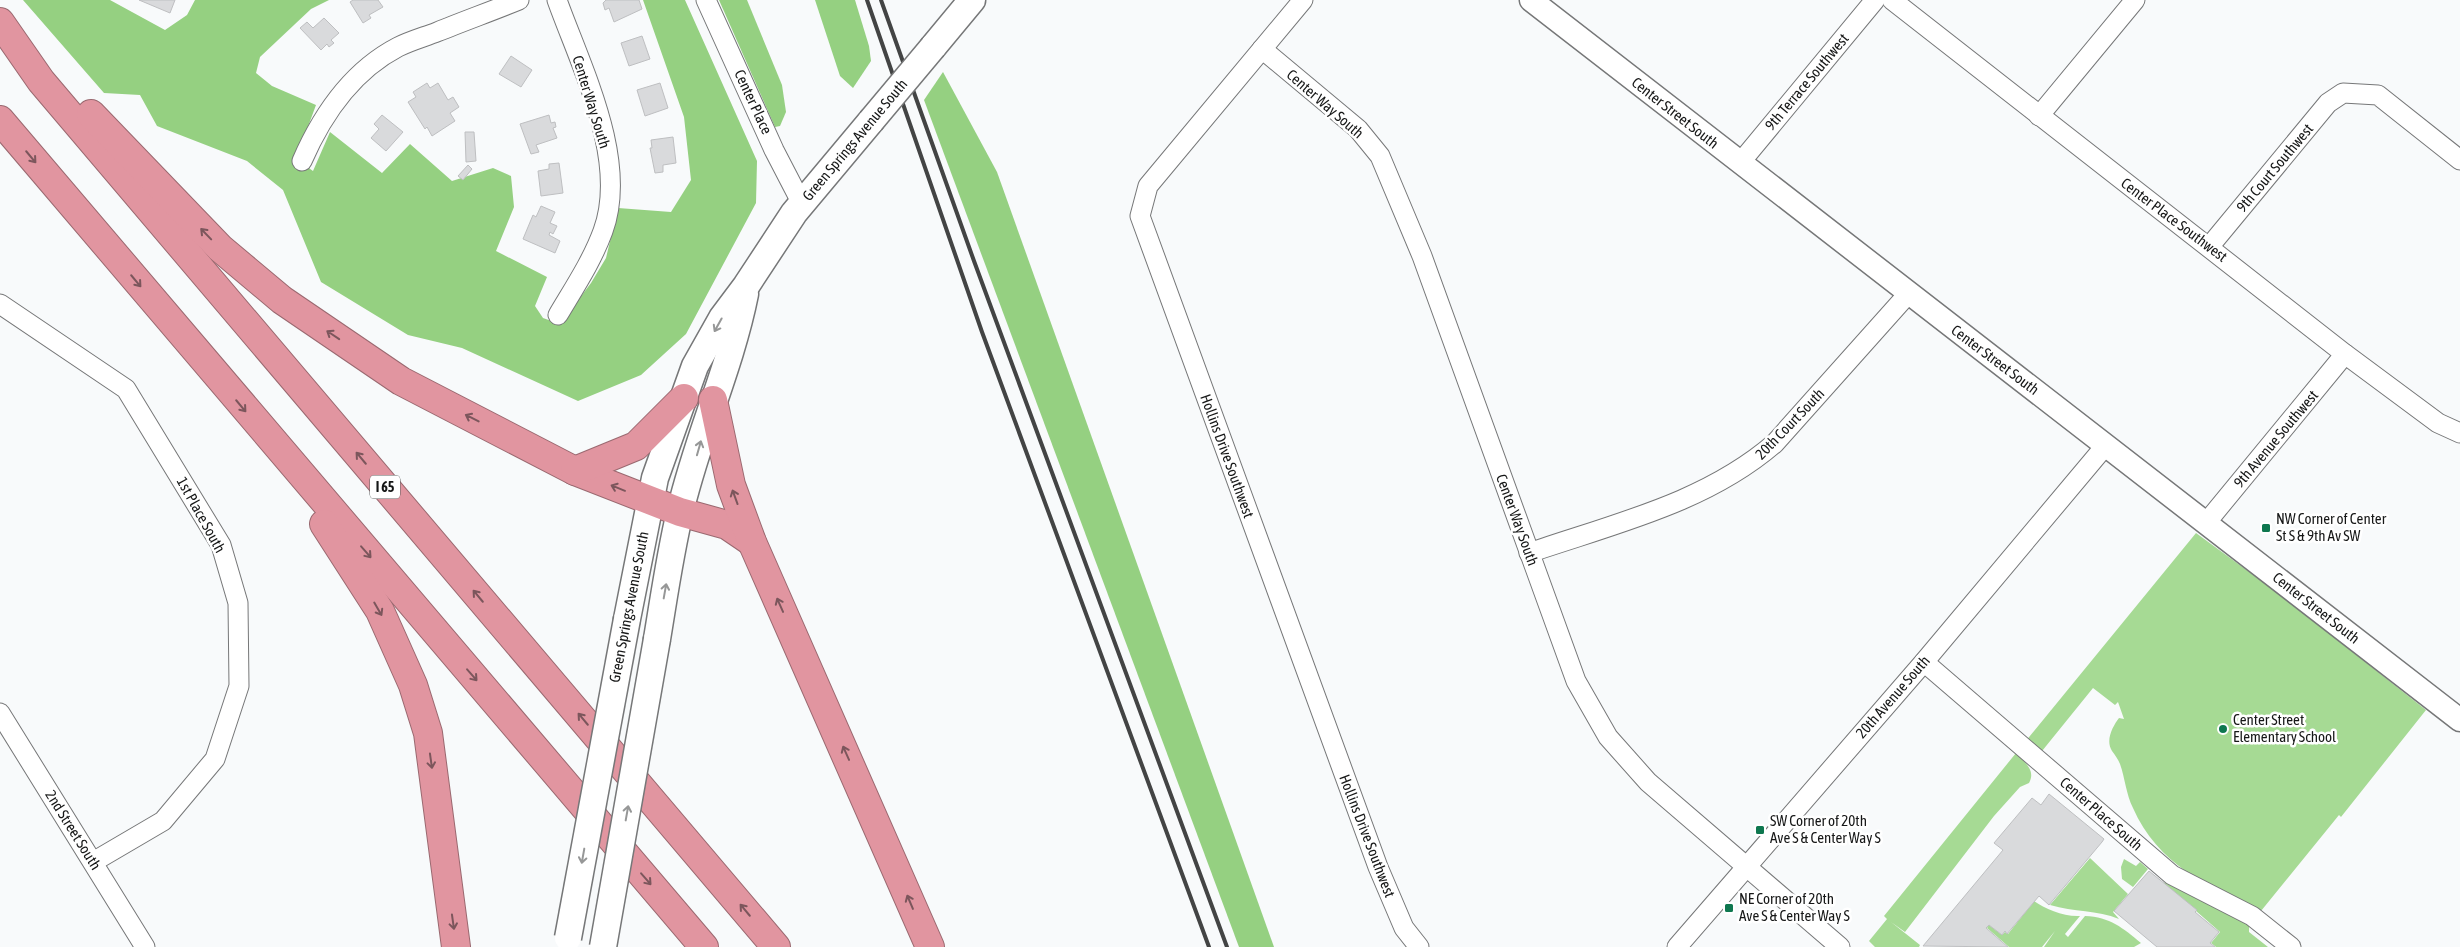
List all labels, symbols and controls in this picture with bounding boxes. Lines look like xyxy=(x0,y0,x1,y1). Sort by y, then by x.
street label: 9th Terrace Southwest xyxy=(1761,30,1852,133)
street label: Center Way South xyxy=(569,53,614,150)
street label: Center Way South xyxy=(1283,66,1367,142)
street label: Center Place xyxy=(731,67,776,137)
street label: Center Street South xyxy=(1629,73,1722,152)
street label: Green Springs Avenue South xyxy=(799,75,910,204)
street label: 9th Court Southwest xyxy=(2233,120,2316,215)
one-way arrow xyxy=(26,151,37,164)
street label: Center Place Southwest xyxy=(2118,174,2231,265)
one-way arrow xyxy=(200,227,212,240)
one-way arrow xyxy=(131,275,142,288)
one-way arrow xyxy=(713,318,723,333)
street label: Center Street South xyxy=(1948,321,2043,398)
one-way arrow xyxy=(326,330,340,340)
street label: 20th Court South xyxy=(1752,385,1828,463)
street label: 9th Avenue Southwest xyxy=(2230,387,2321,491)
street label: Hollins Drive Southwest xyxy=(1197,392,1258,520)
one-way arrow xyxy=(236,399,247,412)
one-way arrow xyxy=(465,413,480,422)
one-way arrow xyxy=(694,441,704,457)
one-way arrow xyxy=(355,452,367,465)
street label: Center Way South xyxy=(1493,472,1542,568)
street label: 1st Place South xyxy=(174,474,229,555)
road number: I 65 xyxy=(370,476,400,498)
one-way arrow xyxy=(611,483,626,492)
one-way arrow xyxy=(730,489,739,505)
place label: NW Corner of Center St S & 9th Av SW xyxy=(2276,510,2387,544)
marker: NW Corner of Center St S & 9th Av SW xyxy=(2260,522,2272,534)
street label: Green Springs Avenue South xyxy=(606,530,651,684)
one-way arrow xyxy=(360,545,372,558)
street label: Center Street South xyxy=(2270,568,2363,647)
one-way arrow xyxy=(661,584,671,600)
one-way arrow xyxy=(472,589,483,602)
one-way arrow xyxy=(774,598,784,613)
one-way arrow xyxy=(373,601,383,615)
street label: 20th Avenue South xyxy=(1852,652,1933,741)
one-way arrow xyxy=(466,669,477,682)
place label: Center Street Elementary School xyxy=(2233,711,2336,745)
one-way arrow xyxy=(577,713,588,726)
marker: Center Street Elementary School xyxy=(2217,723,2229,735)
one-way arrow xyxy=(840,746,850,761)
one-way arrow xyxy=(427,752,437,768)
street label: Hollins Drive Southwest xyxy=(1336,772,1399,900)
street label: Center Place South xyxy=(2057,773,2146,854)
street label: 2nd Street South xyxy=(42,787,105,873)
one-way arrow xyxy=(622,805,632,821)
place label: SW Corner of 20th Ave S & Center Way S xyxy=(1770,812,1881,846)
marker: SW Corner of 20th Ave S & Center Way S xyxy=(1754,824,1766,836)
one-way arrow xyxy=(578,848,588,864)
one-way arrow xyxy=(640,872,651,885)
place label: NE Corner of 20th Ave S & Center Way S xyxy=(1739,890,1850,924)
one-way arrow xyxy=(905,895,915,910)
marker: NE Corner of 20th Ave S & Center Way S xyxy=(1723,902,1735,914)
one-way arrow xyxy=(739,904,750,917)
one-way arrow xyxy=(448,913,458,929)

